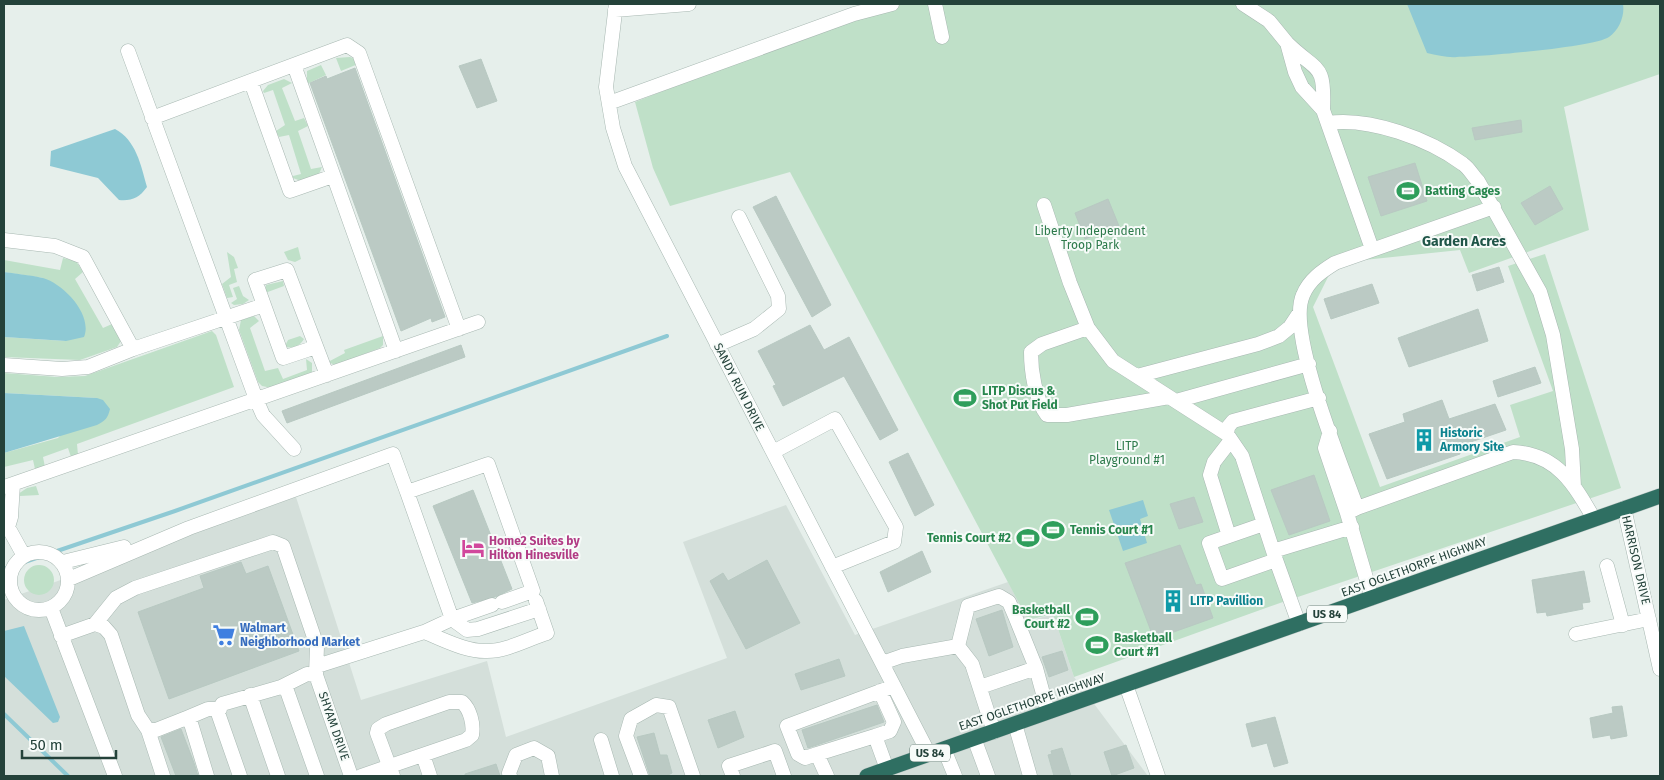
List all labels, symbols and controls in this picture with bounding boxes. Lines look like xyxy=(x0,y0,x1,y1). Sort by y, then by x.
sports icon: Batting Cages xyxy=(1395,178,1421,204)
place label: Batting Cages xyxy=(1425,184,1500,198)
park label: Liberty Independent Troop Park xyxy=(1034,224,1146,252)
district label: Garden Acres xyxy=(1422,233,1506,250)
street label: SANDY RUN DRIVE xyxy=(711,341,767,433)
place label: LITP Discus & Shot Put Field xyxy=(982,384,1058,412)
sports icon: LITP Discus & Shot Put Field xyxy=(952,385,978,411)
place label: Historic Armory Site xyxy=(1439,426,1505,454)
building icon: Historic Armory Site xyxy=(1411,427,1437,453)
park label: LITP Playground #1 xyxy=(1089,439,1165,467)
street label: HARRISON DRIVE xyxy=(1619,514,1653,606)
sports icon: Tennis Court #1 xyxy=(1040,517,1066,543)
place label: Tennis Court #1 xyxy=(1070,523,1153,537)
sports icon: Tennis Court #2 xyxy=(1015,525,1041,551)
place label: Tennis Court #2 xyxy=(927,531,1011,545)
place label: Home2 Suites by Hilton Hinesville xyxy=(489,534,580,562)
street label: EAST OGLETHORPE HIGHWAY xyxy=(1339,534,1489,600)
hotel icon: Home2 Suites by Hilton Hinesville xyxy=(460,535,486,561)
building icon: LITP Pavillion xyxy=(1160,588,1186,614)
place label: LITP Pavillion xyxy=(1190,594,1263,608)
place label: Basketball Court #2 xyxy=(1012,603,1070,631)
sports icon: Basketball Court #2 xyxy=(1074,604,1100,630)
road number: US 84 xyxy=(1307,606,1347,622)
place label: Walmart Neighborhood Market xyxy=(240,621,360,649)
supermarket icon: Walmart Neighborhood Market xyxy=(211,622,237,648)
place label: Basketball Court #1 xyxy=(1114,631,1172,659)
sports icon: Basketball Court #1 xyxy=(1084,632,1110,658)
street label: EAST OGLETHORPE HIGHWAY xyxy=(957,670,1107,734)
street label: SHYAM DRIVE xyxy=(316,690,352,762)
scale bar xyxy=(22,728,116,760)
text: 50 m xyxy=(30,736,63,754)
road number: US 84 xyxy=(910,744,950,761)

